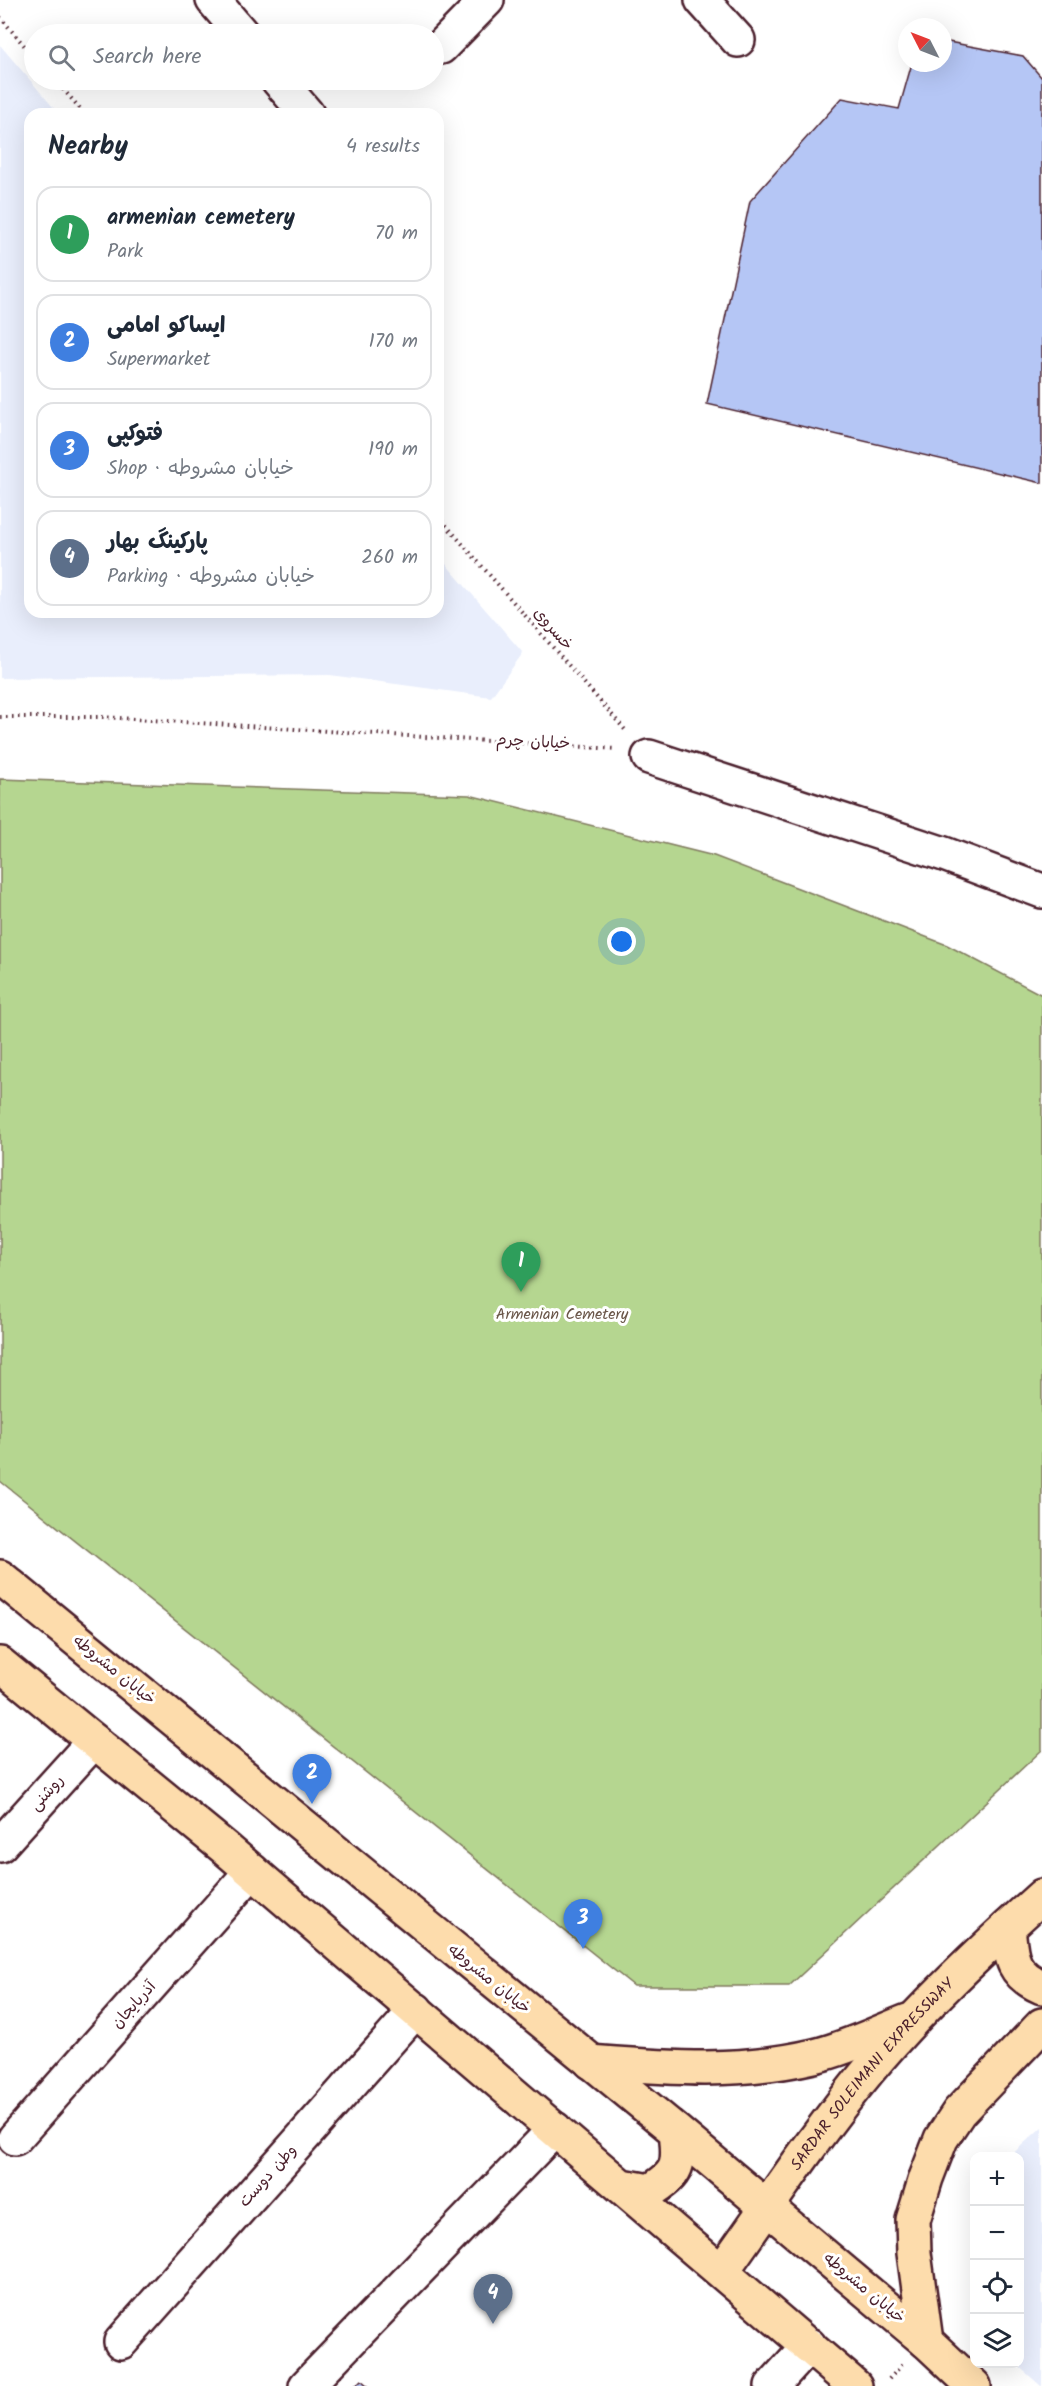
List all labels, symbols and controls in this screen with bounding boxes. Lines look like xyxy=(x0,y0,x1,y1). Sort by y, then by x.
north arrow xyxy=(898,18,952,72)
search box xyxy=(24,24,444,90)
text: Search here xyxy=(93,40,201,75)
icon: search xyxy=(45,41,78,74)
text: Nearby xyxy=(48,126,128,168)
text: 4 results xyxy=(346,131,420,163)
text: armenian cemetery xyxy=(107,201,295,236)
text: 1 xyxy=(66,218,73,250)
text: 70 m xyxy=(375,218,418,250)
text: Park xyxy=(107,236,143,268)
text: ایساکو امامی xyxy=(107,309,225,344)
text: 2 xyxy=(64,326,75,358)
text: 170 m xyxy=(369,326,418,358)
text: Supermarket xyxy=(107,344,210,376)
text: فتوکپی xyxy=(107,417,163,452)
text: 3 xyxy=(64,434,75,466)
text: 190 m xyxy=(368,434,418,466)
text: Shop · خیابان مشروطه xyxy=(107,453,294,485)
text: پارکینگ بهار xyxy=(107,525,208,560)
text: 4 xyxy=(64,542,75,574)
text: 260 m xyxy=(361,542,418,574)
text: Parking · خیابان مشروطه xyxy=(107,561,315,593)
street label: خسروی xyxy=(527,602,579,656)
street label: خیابان چرم xyxy=(495,728,571,756)
your location xyxy=(607,927,636,956)
pin: 1 xyxy=(502,1242,540,1292)
park label: Armenian Cemetery xyxy=(496,1302,629,1327)
street label: خیابان مشروطه xyxy=(67,1629,161,1711)
pin: 2 xyxy=(292,1754,332,1804)
street label: روشنی xyxy=(24,1769,70,1817)
pin: 3 xyxy=(564,1900,602,1949)
street label: خیابان مشروطه xyxy=(442,1938,536,2020)
street label: SARDAR SOLEIMANI EXPRESSWAY xyxy=(784,1971,961,2175)
street label: آذربایجان xyxy=(106,1975,163,2035)
street label: وطن دوست xyxy=(233,2139,303,2213)
map controls xyxy=(970,2152,1024,2368)
button: + xyxy=(970,2152,1024,2206)
button: − xyxy=(970,2206,1024,2260)
street label: خیابان مشروطه xyxy=(817,2246,911,2330)
button: locate xyxy=(970,2260,1024,2314)
pin: 4 xyxy=(474,2274,512,2324)
button: layers xyxy=(970,2314,1024,2368)

